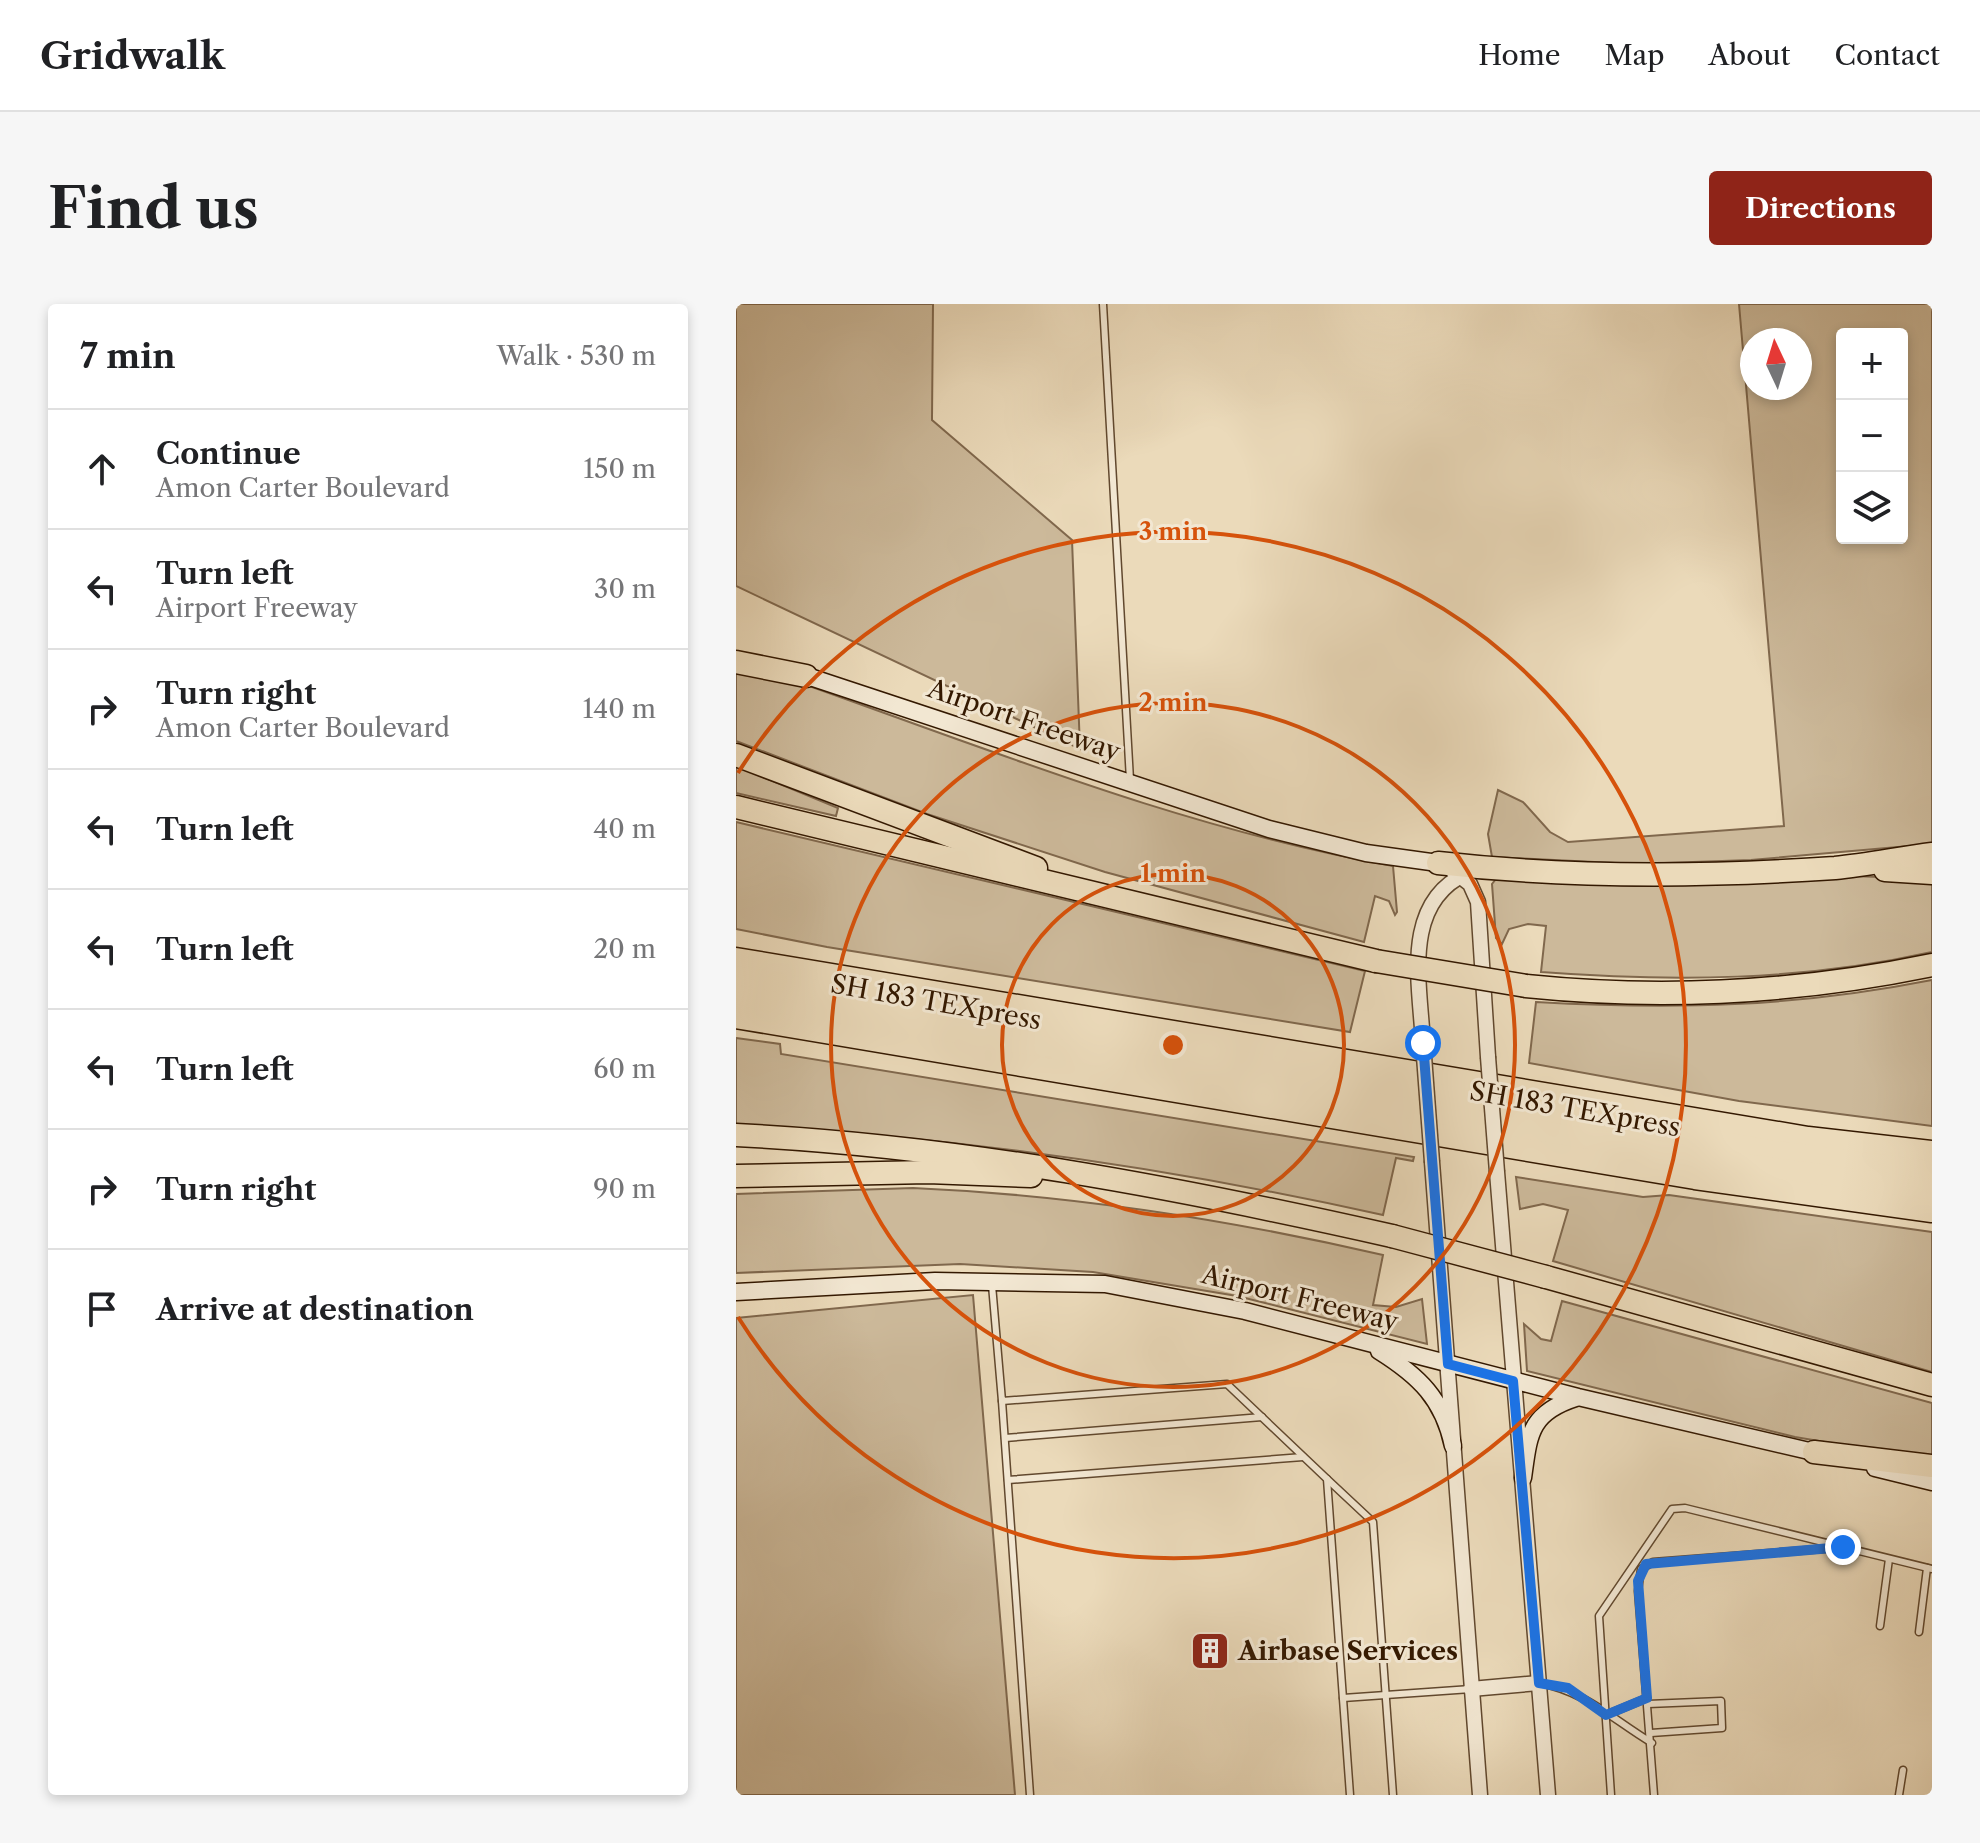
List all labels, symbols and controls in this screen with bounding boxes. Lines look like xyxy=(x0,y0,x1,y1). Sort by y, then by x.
text: Gridwalk xyxy=(40,32,225,79)
text: Home xyxy=(1478,38,1560,72)
text: Map xyxy=(1604,38,1664,72)
text: About xyxy=(1708,38,1790,72)
text: Contact xyxy=(1834,38,1940,72)
button: Directions xyxy=(1709,171,1932,245)
text: Find us xyxy=(48,174,259,243)
north arrow xyxy=(1740,328,1812,400)
map controls xyxy=(1836,328,1908,544)
button: + xyxy=(1836,328,1908,400)
text: 7 min xyxy=(80,335,176,377)
text: Walk · 530 m xyxy=(497,340,656,372)
button: − xyxy=(1836,400,1908,472)
text: Continue xyxy=(156,435,301,472)
icon: ahead xyxy=(80,447,124,491)
text: 150 m xyxy=(583,453,656,485)
text: Amon Carter Boulevard xyxy=(156,472,450,504)
button: layers xyxy=(1836,472,1908,544)
text: 3 min xyxy=(1139,517,1208,546)
text: Turn left xyxy=(156,555,293,592)
icon: left xyxy=(80,567,124,611)
text: 30 m xyxy=(594,573,656,605)
text: Airport Freeway xyxy=(156,592,358,624)
street label: Airport Freeway xyxy=(923,672,1125,768)
text: Turn right xyxy=(156,675,316,712)
icon: right xyxy=(80,687,124,731)
text: 2 min xyxy=(1138,688,1208,717)
text: 140 m xyxy=(582,693,656,725)
text: Amon Carter Boulevard xyxy=(156,712,450,744)
icon: left xyxy=(80,807,124,851)
text: Turn left xyxy=(156,811,293,848)
text: 40 m xyxy=(593,813,656,845)
text: 1 min xyxy=(1140,859,1206,888)
icon: left xyxy=(80,927,124,971)
text: Turn left xyxy=(156,931,293,968)
text: 20 m xyxy=(593,933,656,965)
street label: SH 183 TEXpress xyxy=(828,968,1044,1036)
route start xyxy=(1405,1025,1441,1061)
centre of rings xyxy=(1159,1031,1187,1059)
icon: left xyxy=(80,1047,124,1091)
text: Turn left xyxy=(156,1051,293,1088)
text: 60 m xyxy=(593,1053,656,1085)
street label: SH 183 TEXpress xyxy=(1467,1075,1683,1143)
icon: right xyxy=(80,1167,124,1211)
text: Turn right xyxy=(156,1171,316,1208)
text: 90 m xyxy=(593,1173,656,1205)
street label: Airport Freeway xyxy=(1197,1258,1402,1338)
icon: arrive xyxy=(80,1287,124,1331)
text: Arrive at destination xyxy=(156,1291,474,1328)
route end xyxy=(1825,1529,1861,1565)
building icon: Airbase Services xyxy=(1189,1630,1231,1672)
place label: Airbase Services xyxy=(1237,1635,1458,1667)

